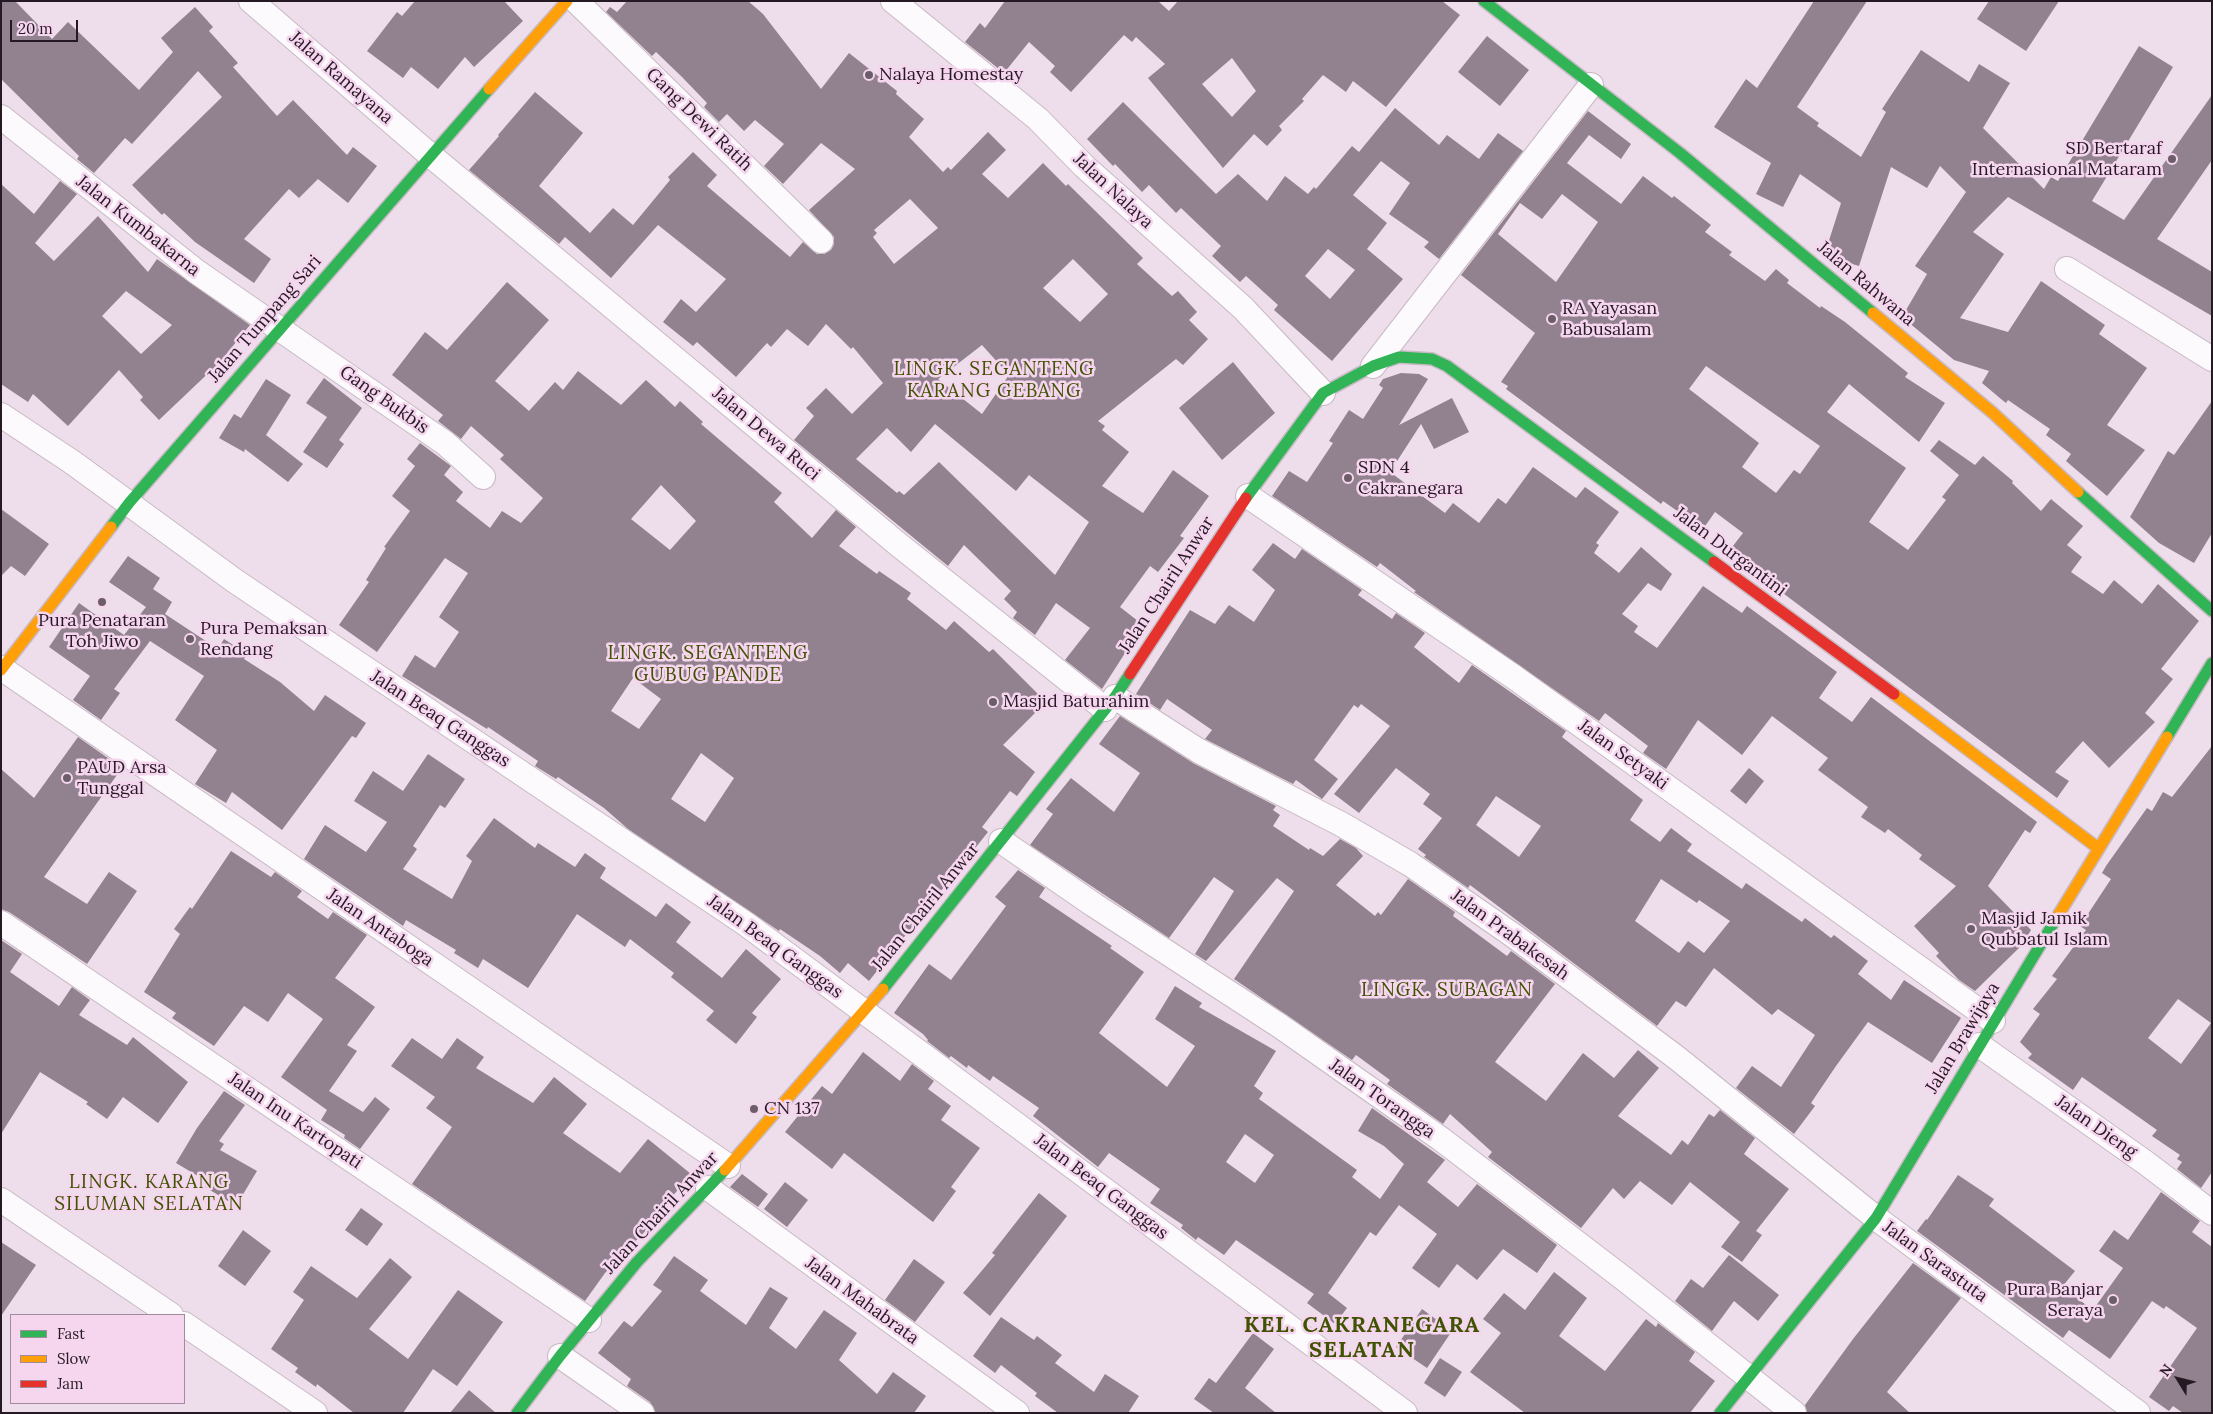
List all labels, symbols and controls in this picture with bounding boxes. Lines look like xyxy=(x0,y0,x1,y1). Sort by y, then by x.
scale bar xyxy=(12,10,80,42)
text: 20 m xyxy=(18,19,53,38)
street label: Jalan Ramayana xyxy=(285,27,397,129)
street label: Gang Dewi Ratih xyxy=(641,64,757,176)
place label: Nalaya Homestay xyxy=(879,64,1023,86)
marker: Nalaya Homestay xyxy=(863,69,875,81)
place label: SD Bertaraf Internasional Mataram xyxy=(1972,138,2162,180)
street label: Jalan Nalaya xyxy=(1069,149,1157,233)
marker: SD Bertaraf Internasional Mataram xyxy=(2166,153,2178,165)
street label: Jalan Kumbakarna xyxy=(72,171,204,281)
street label: Jalan Rahwana xyxy=(1813,237,1919,331)
street label: Jalan Tumpang Sari xyxy=(204,251,326,387)
place label: RA Yayasan Babusalam xyxy=(1562,298,1657,340)
marker: RA Yayasan Babusalam xyxy=(1546,313,1558,325)
district label: LINGK. SEGANTENG KARANG GEBANG xyxy=(891,359,1097,403)
street label: Gang Bukbis xyxy=(335,361,433,439)
street label: Jalan Dewa Ruci xyxy=(708,383,824,485)
place label: SDN 4 Cakranegara xyxy=(1358,457,1463,499)
marker: SDN 4 Cakranegara xyxy=(1342,472,1354,484)
street label: Jalan Durgantini xyxy=(1669,503,1791,601)
street label: Jalan Chairil Anwar xyxy=(1115,512,1219,658)
marker: Pura Penataran Toh Jiwo xyxy=(96,596,108,608)
place label: Pura Penataran Toh Jiwo xyxy=(38,610,166,652)
place label: Pura Pemaksan Rendang xyxy=(200,618,327,660)
marker: Pura Pemaksan Rendang xyxy=(184,633,196,645)
district label: LINGK. SEGANTENG GUBUG PANDE xyxy=(605,643,811,687)
street label: Jalan Beaq Ganggas xyxy=(366,666,514,772)
place label: Masjid Baturahim xyxy=(1003,691,1149,713)
marker: Masjid Baturahim xyxy=(987,696,999,708)
street label: Jalan Setyaki xyxy=(1574,715,1672,795)
place label: PAUD Arsa Tunggal xyxy=(77,757,167,800)
marker: PAUD Arsa Tunggal xyxy=(61,772,73,784)
street label: Jalan Chairil Anwar xyxy=(868,838,984,976)
street label: Jalan Antaboga xyxy=(323,884,437,972)
street label: Jalan Prabakesah xyxy=(1447,885,1573,985)
street label: Jalan Beaq Ganggas xyxy=(703,891,847,1003)
place label: Masjid Jamik Qubbatul Islam xyxy=(1981,908,2108,951)
marker: Masjid Jamik Qubbatul Islam xyxy=(1965,923,1977,935)
street label: Jalan Brawijaya xyxy=(1921,979,2005,1097)
district label: LINGK. SUBAGAN xyxy=(1359,980,1535,1002)
street label: Jalan Torangga xyxy=(1325,1055,1439,1143)
street label: Jalan Inu Kartopati xyxy=(224,1068,366,1174)
street label: Jalan Dieng xyxy=(2051,1091,2141,1163)
place label: CN 137 xyxy=(764,1098,819,1120)
marker: CN 137 xyxy=(748,1103,760,1115)
street label: Jalan Beaq Ganggas xyxy=(1030,1130,1172,1244)
street label: Jalan Chairil Anwar xyxy=(599,1148,723,1278)
district label: LINGK. KARANG SILUMAN SELATAN xyxy=(52,1172,246,1216)
street label: Jalan Sarastuta xyxy=(1878,1217,1992,1307)
street label: Jalan Mahabrata xyxy=(801,1253,923,1349)
place label: Pura Banjar Seraya xyxy=(2007,1279,2103,1322)
marker: Pura Banjar Seraya xyxy=(2107,1294,2119,1306)
district label: KEL. CAKRANEGARA SELATAN xyxy=(1242,1313,1482,1364)
legend xyxy=(10,1314,185,1404)
text: Fast xyxy=(57,1324,85,1343)
text: Slow xyxy=(57,1349,90,1368)
north arrow xyxy=(2153,1354,2203,1404)
text: N xyxy=(2155,1361,2176,1380)
text: Jam xyxy=(57,1374,84,1393)

